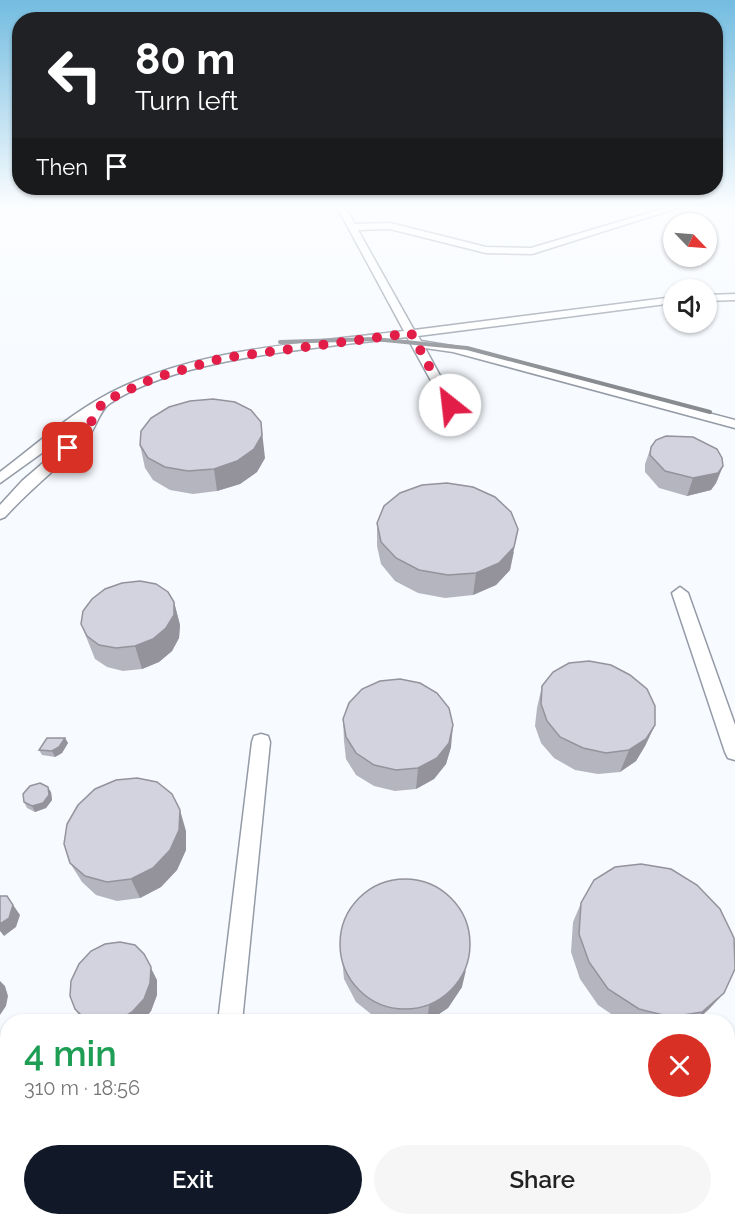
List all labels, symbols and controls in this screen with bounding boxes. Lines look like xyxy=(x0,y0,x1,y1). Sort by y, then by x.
text: 80 m xyxy=(135,35,235,84)
icon: left xyxy=(36,36,114,114)
text: Turn left xyxy=(135,85,238,116)
icon: arrive xyxy=(100,150,133,183)
text: Then xyxy=(36,154,88,180)
north arrow xyxy=(663,213,717,267)
map controls xyxy=(663,213,717,333)
button: sound xyxy=(663,279,717,333)
position arrow xyxy=(418,373,482,437)
pin xyxy=(42,422,93,473)
icon: arrive xyxy=(51,431,84,464)
text: 4 min xyxy=(24,1032,117,1074)
button: close xyxy=(648,1034,711,1097)
text: 310 m · 18:56 xyxy=(24,1076,140,1100)
button: Exit xyxy=(24,1145,362,1214)
button: Share xyxy=(374,1145,711,1214)

